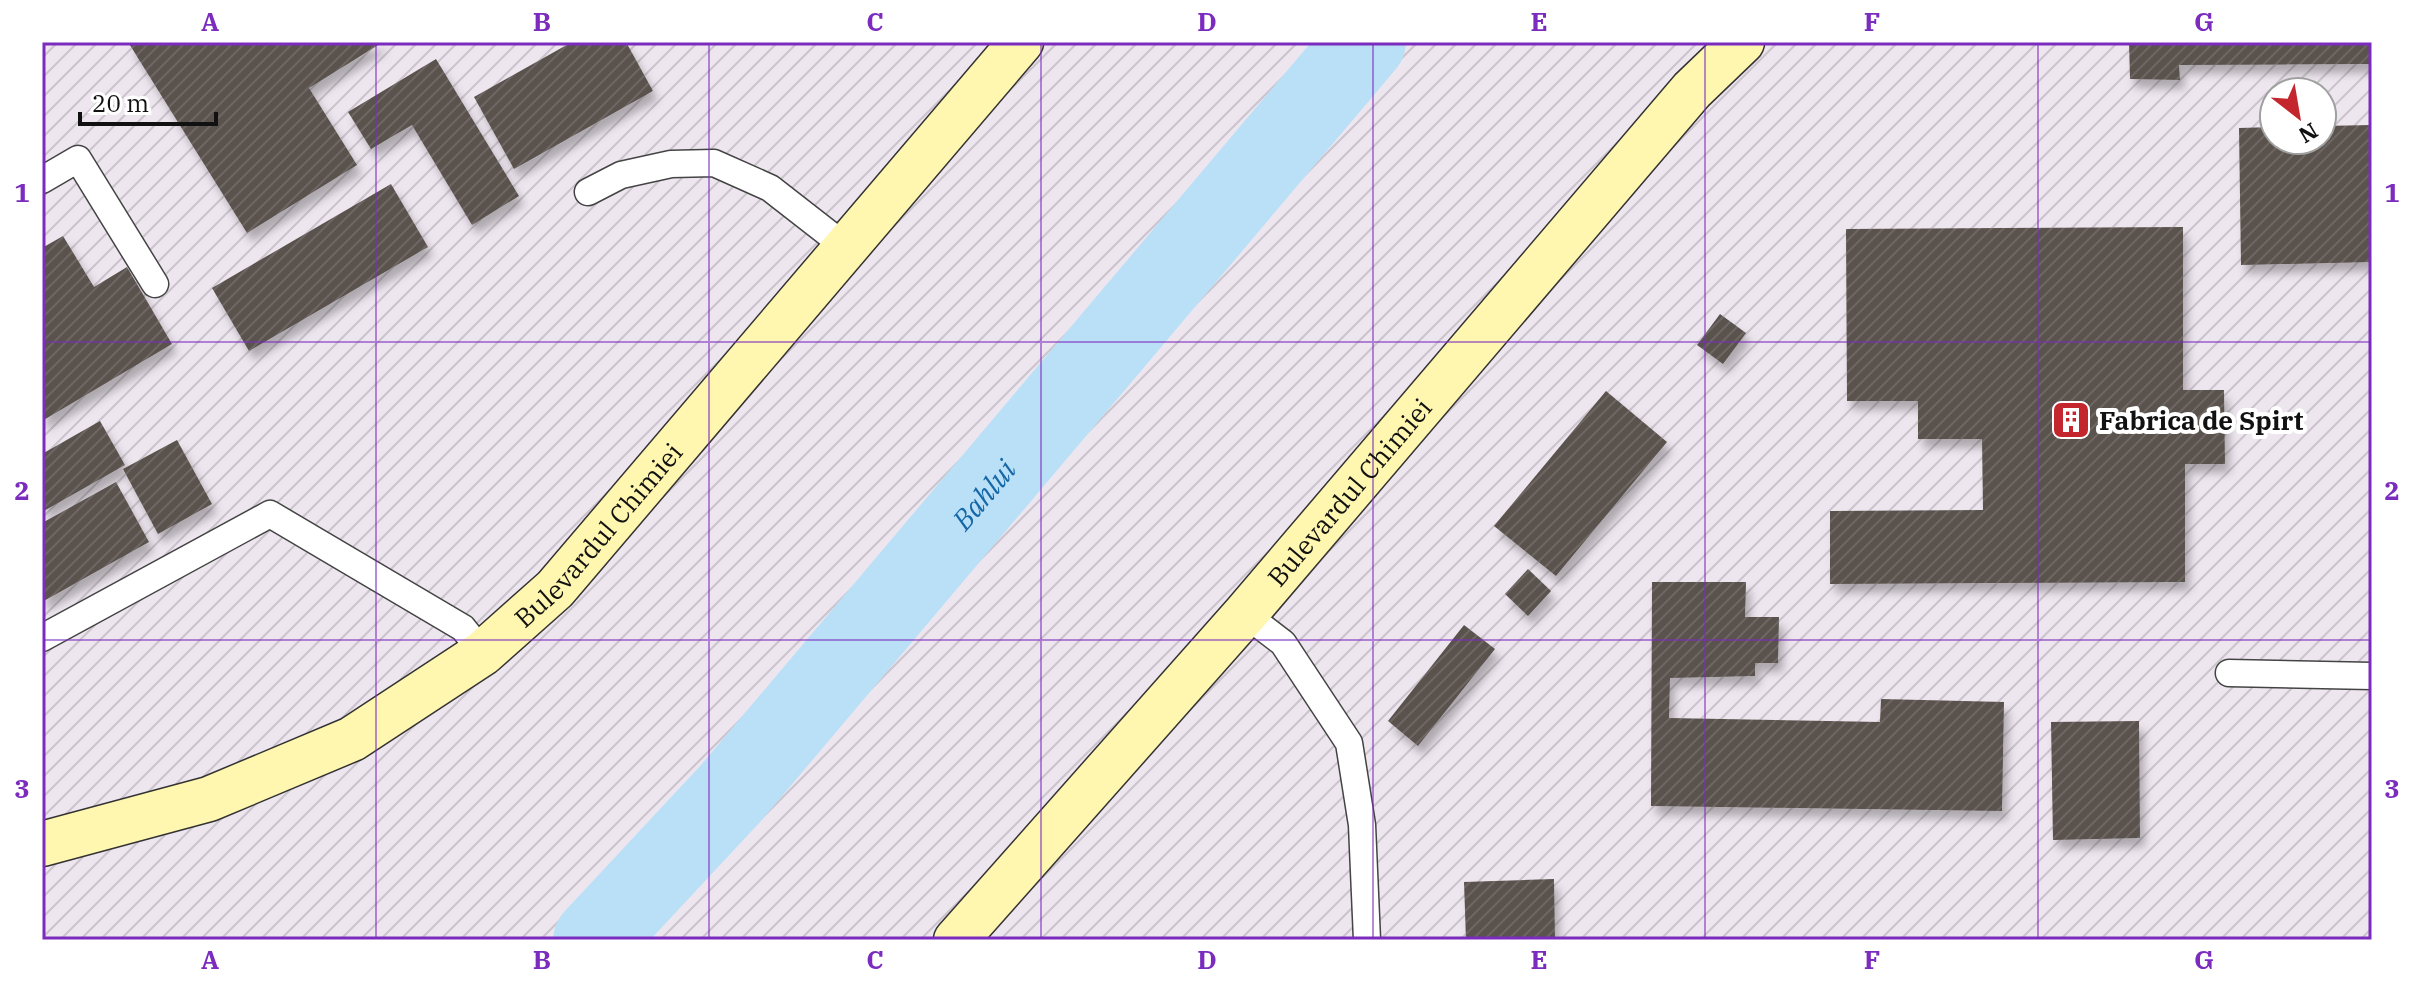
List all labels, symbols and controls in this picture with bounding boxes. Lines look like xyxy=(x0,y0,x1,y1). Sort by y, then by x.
text: A xyxy=(201,4,219,38)
text: B xyxy=(533,4,551,38)
text: C xyxy=(866,4,884,38)
text: D xyxy=(1197,4,1217,38)
text: E xyxy=(1530,4,1548,38)
text: F xyxy=(1864,4,1880,38)
text: G xyxy=(2194,4,2214,38)
scale bar xyxy=(80,76,216,126)
north arrow xyxy=(2258,76,2338,156)
text: 20 m xyxy=(92,87,149,119)
text: N xyxy=(2294,117,2323,150)
text: 1 xyxy=(14,175,30,209)
text: 1 xyxy=(2384,175,2400,209)
street label: Bulevardul Chimiei xyxy=(1259,391,1439,593)
building icon: Fabrica de Spirt xyxy=(2050,399,2092,441)
place label: Fabrica de Spirt xyxy=(2099,403,2304,437)
street label: Bulevardul Chimiei xyxy=(507,435,689,634)
water label: Bahlui xyxy=(943,451,1024,537)
text: 2 xyxy=(14,473,30,507)
text: 2 xyxy=(2384,473,2400,507)
text: 3 xyxy=(14,771,30,805)
text: 3 xyxy=(2384,771,2400,805)
text: A xyxy=(201,942,219,976)
text: B xyxy=(533,942,551,976)
text: C xyxy=(866,942,884,976)
text: D xyxy=(1197,942,1217,976)
text: E xyxy=(1530,942,1548,976)
text: F xyxy=(1864,942,1880,976)
text: G xyxy=(2194,942,2214,976)

